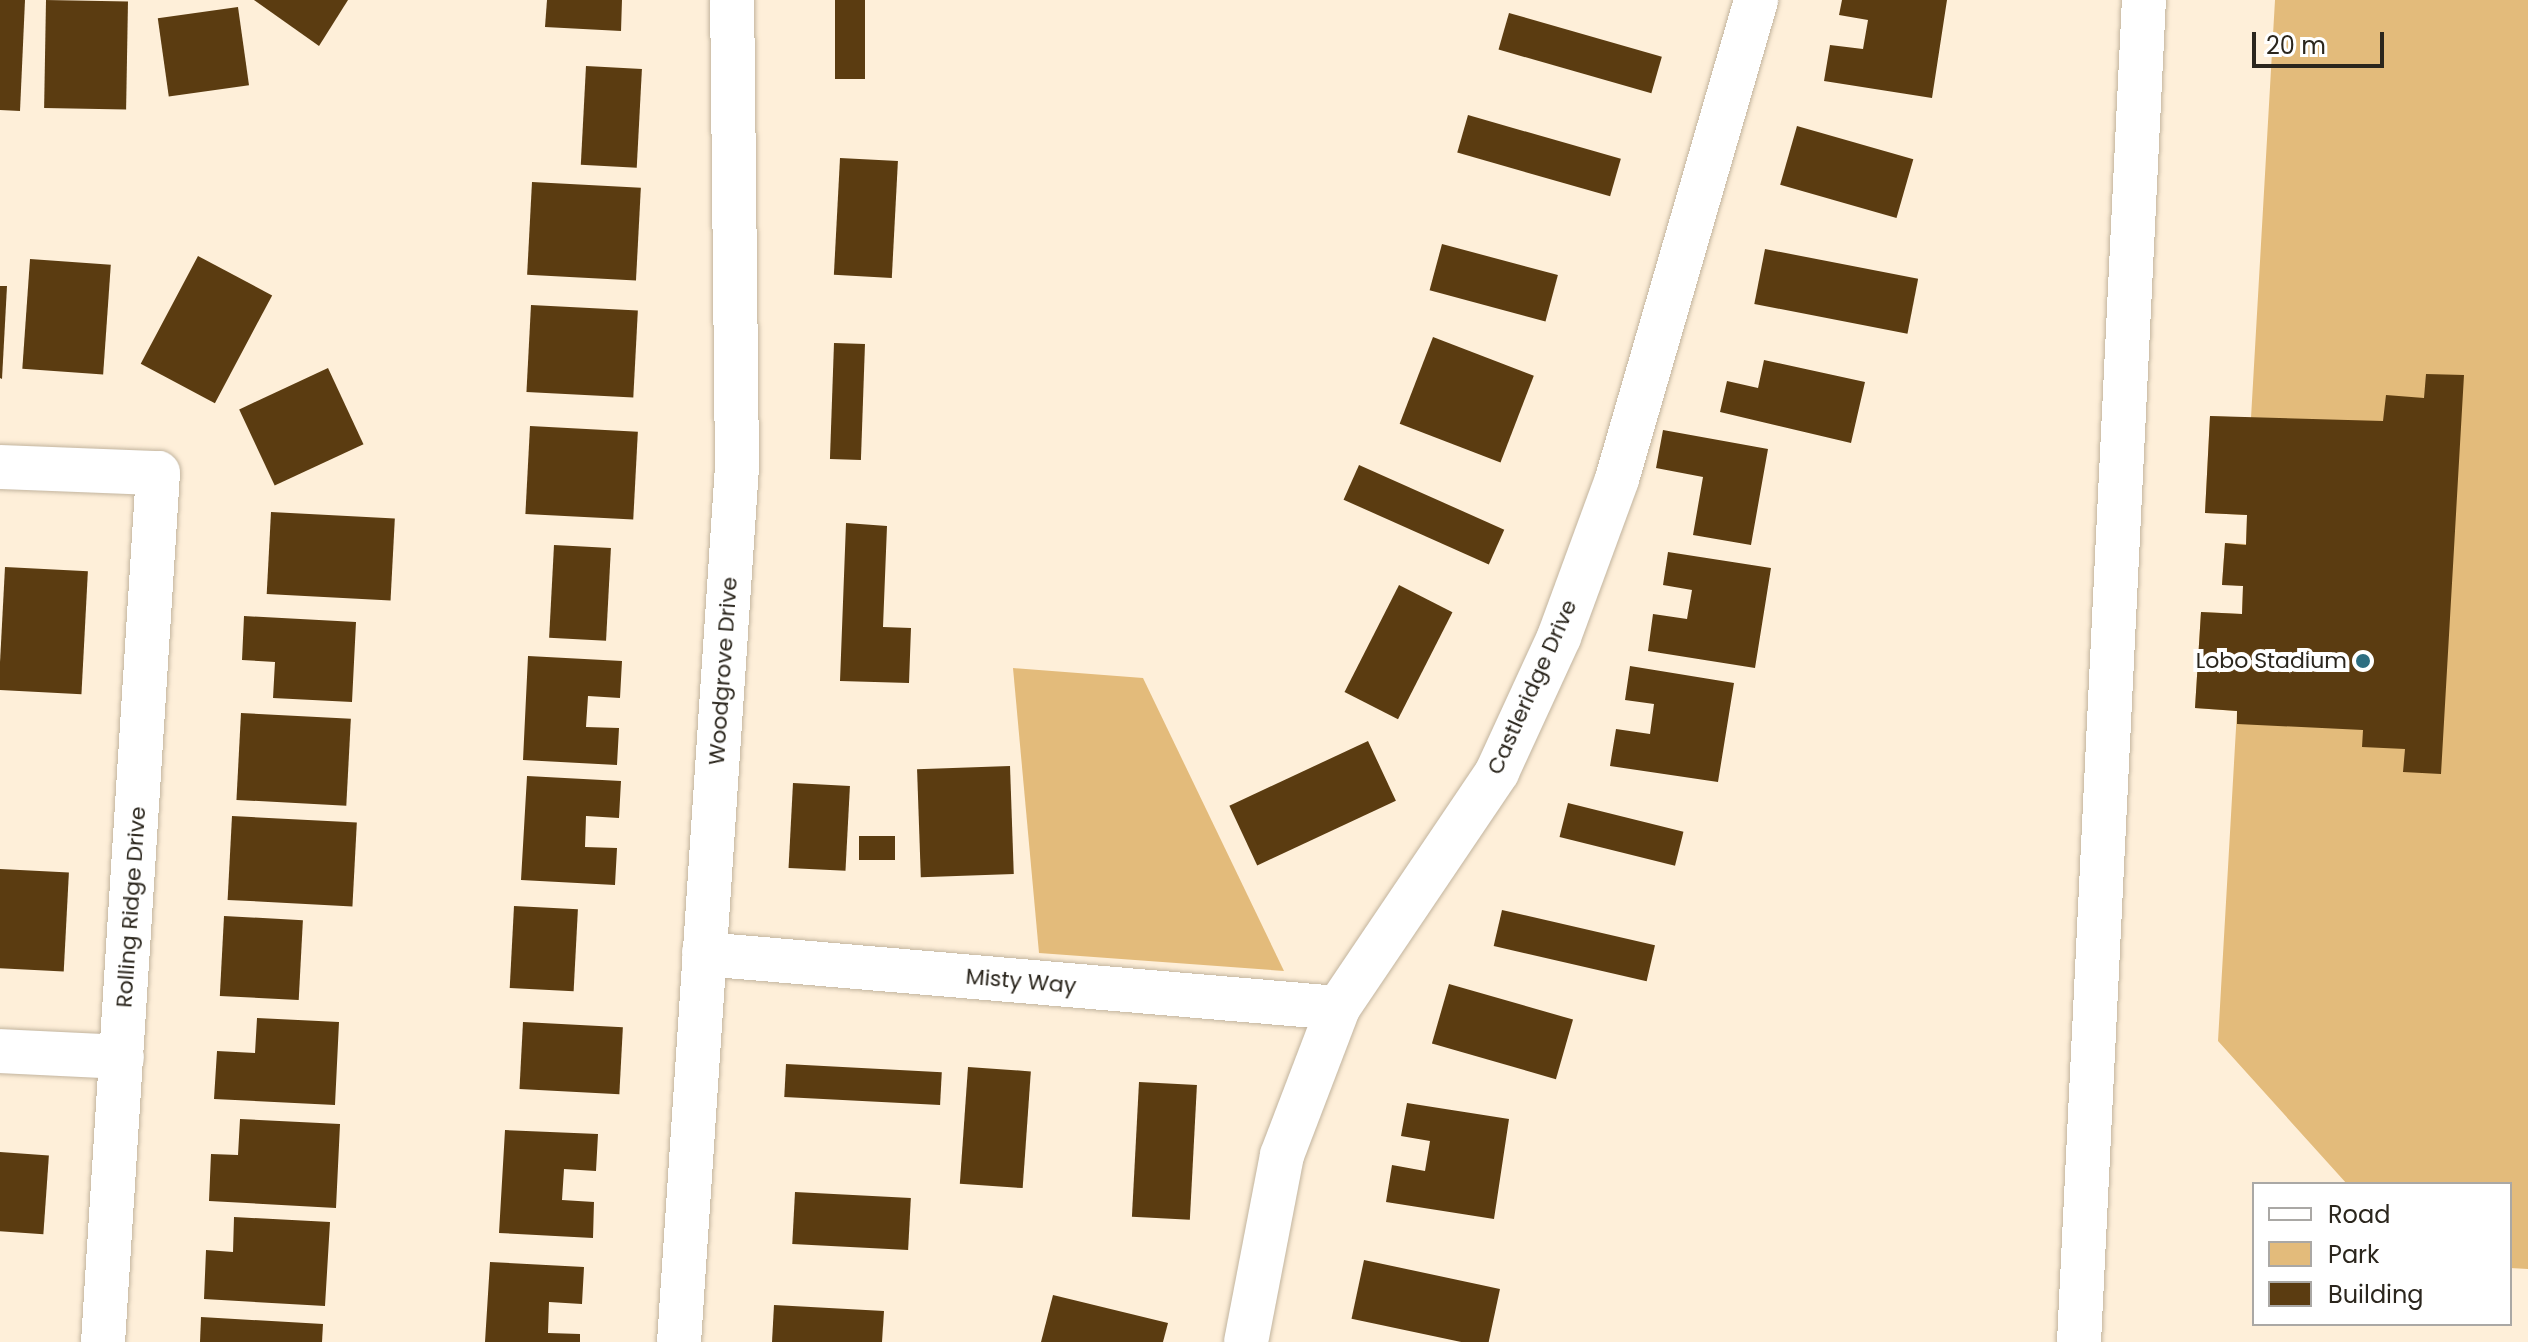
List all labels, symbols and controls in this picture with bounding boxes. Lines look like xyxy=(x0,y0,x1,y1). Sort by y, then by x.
scale bar xyxy=(2256,16,2388,66)
text: 20 m xyxy=(2266,29,2326,62)
street label: Woodgrove Drive xyxy=(703,576,743,766)
street label: Castleridge Drive xyxy=(1482,596,1582,778)
place label: Lobo Stadium xyxy=(2196,648,2347,674)
marker: Lobo Stadium xyxy=(2354,652,2372,670)
street label: Rolling Ridge Drive xyxy=(111,805,151,1009)
street label: Misty Way xyxy=(965,963,1077,999)
legend xyxy=(2252,1182,2512,1326)
text: Road xyxy=(2328,1198,2390,1231)
text: Park xyxy=(2328,1238,2379,1271)
text: Building xyxy=(2328,1278,2424,1311)

